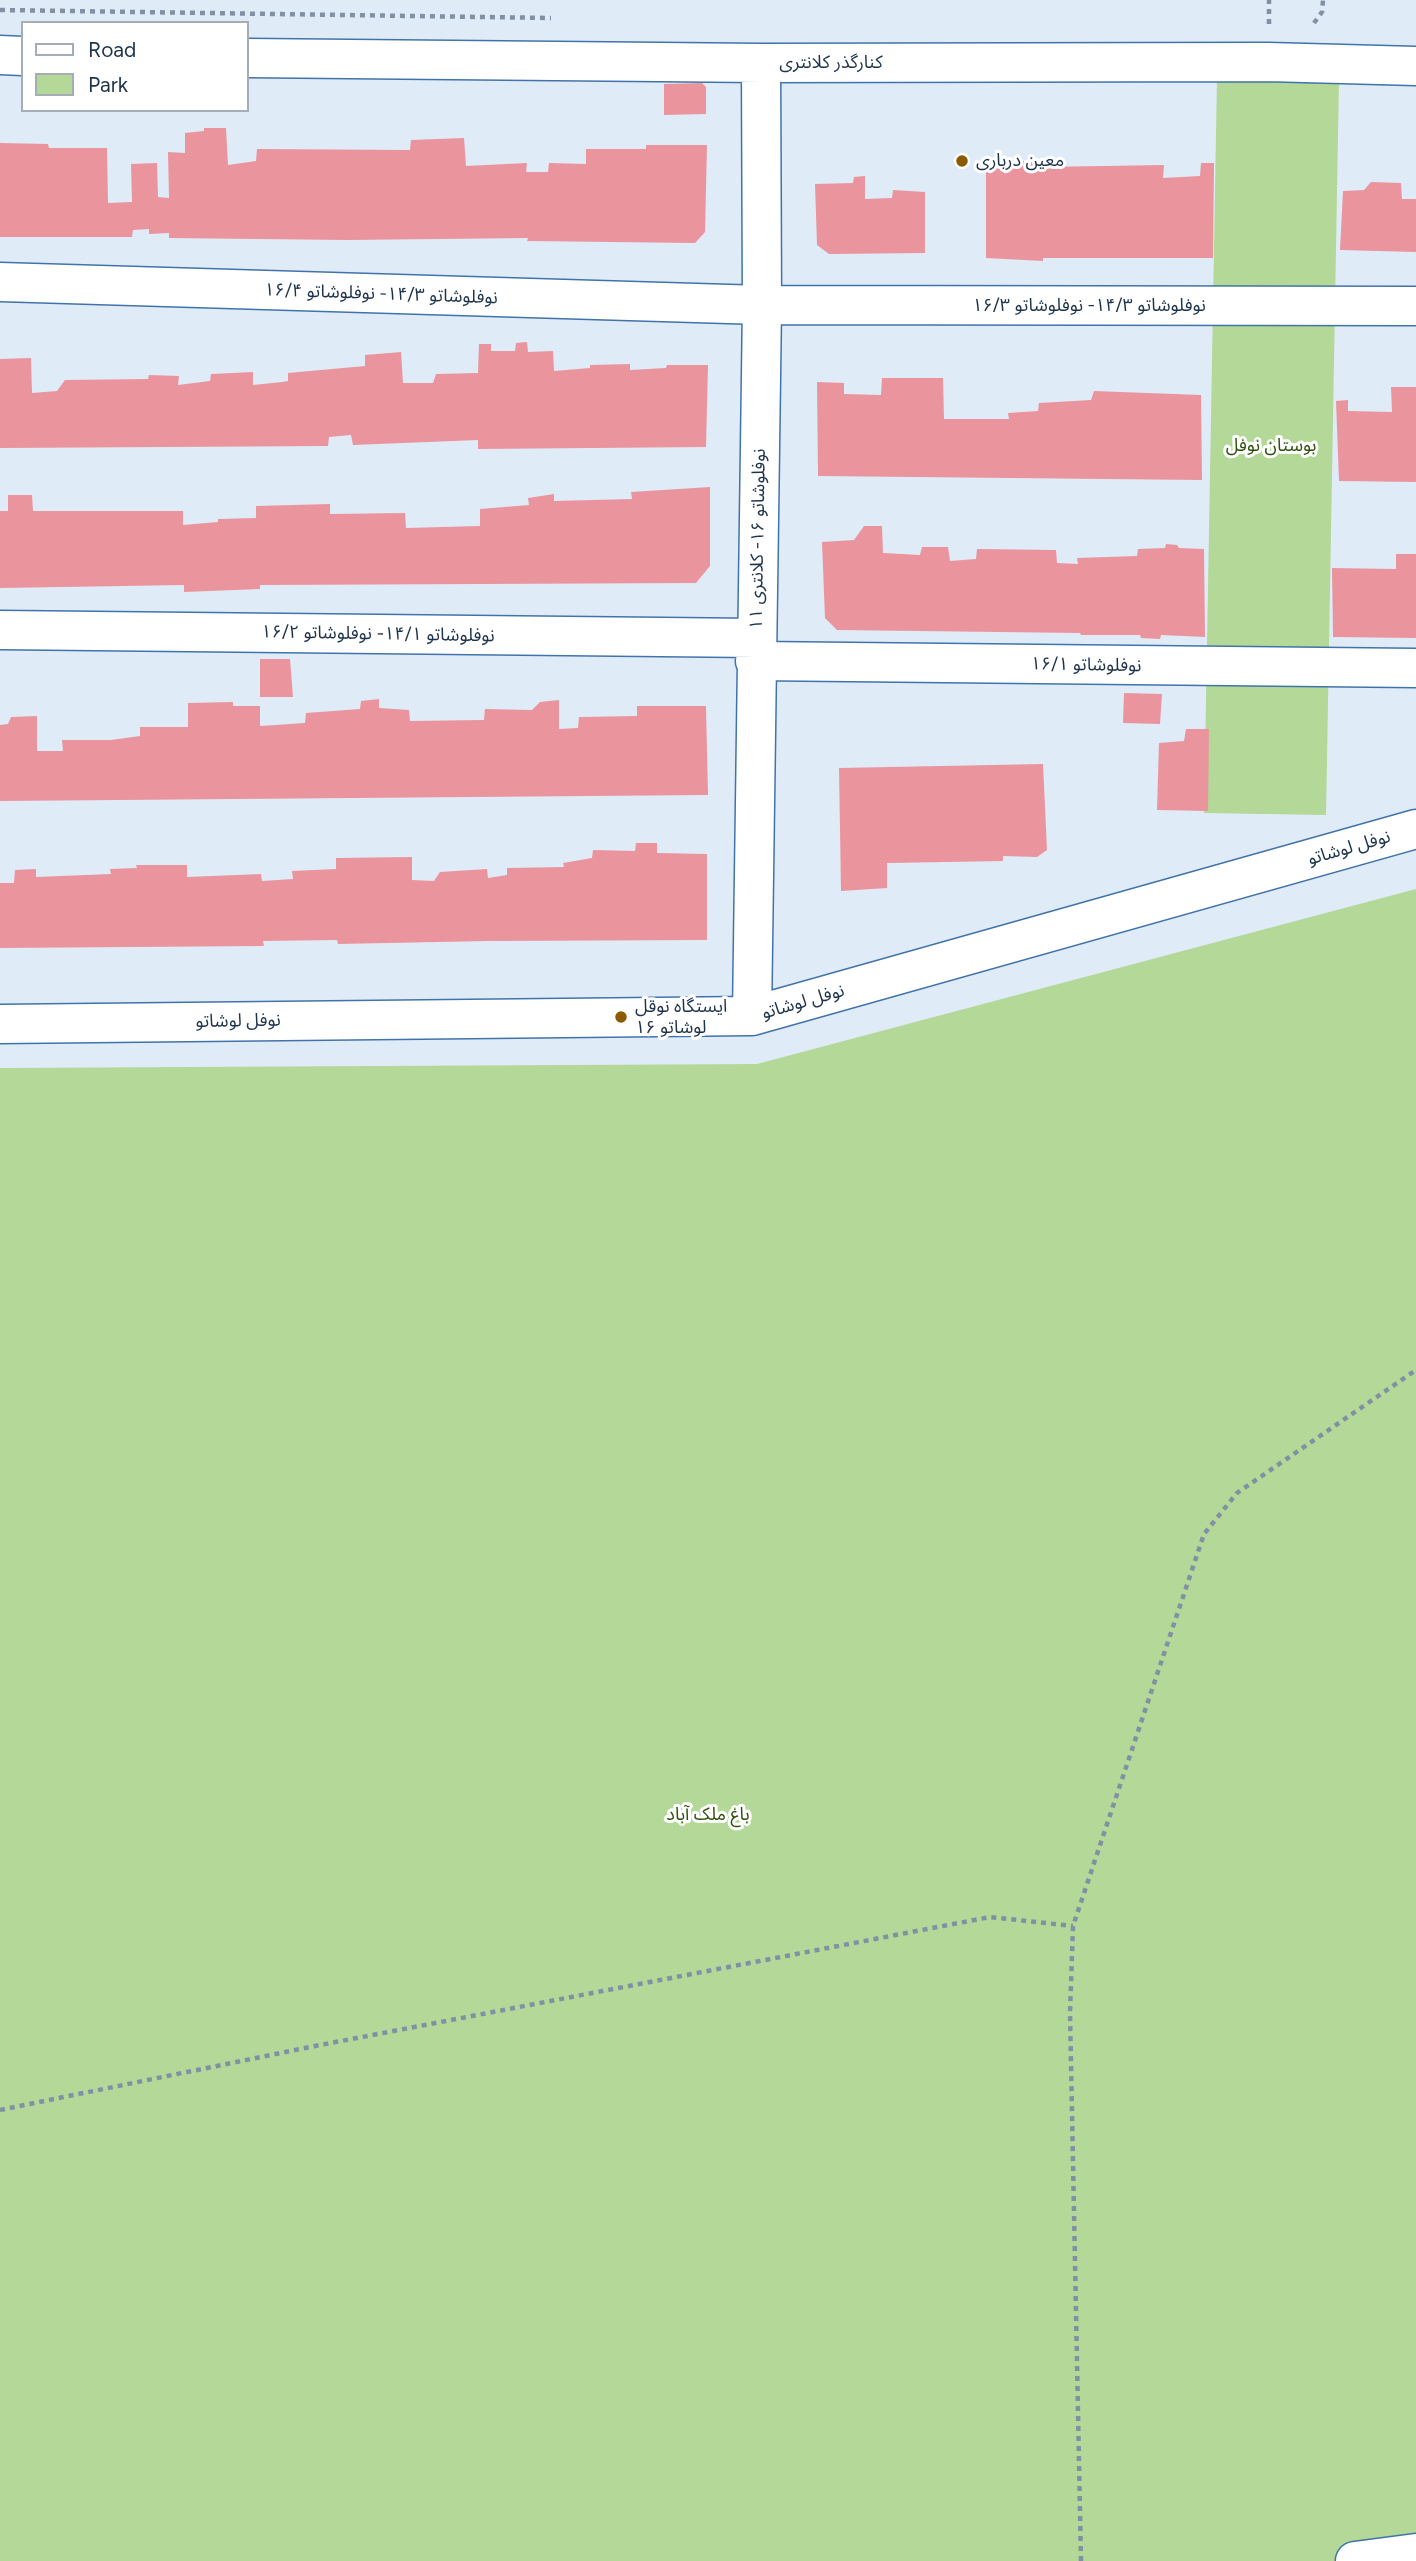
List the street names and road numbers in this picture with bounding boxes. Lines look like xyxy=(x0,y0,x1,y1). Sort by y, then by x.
street label: کنارگذر کلانتری xyxy=(779,52,883,74)
street label: نوفلوشاتو ۱۴/۳- نوفلوشاتو ۱۶/۴ xyxy=(264,279,498,309)
street label: نوفلوشاتو ۱۴/۳- نوفلوشاتو ۱۶/۳ xyxy=(972,295,1206,317)
street label: نوفلوشاتو ۱۶- کلانتری ۱۱ xyxy=(746,448,770,630)
street label: نوفلوشاتو ۱۴/۱- نوفلوشاتو ۱۶/۲ xyxy=(261,621,495,647)
street label: نوفلوشاتو ۱۶/۱ xyxy=(1030,653,1142,677)
street label: نوفل لوشاتو xyxy=(1305,826,1393,870)
street label: نوفل لوشاتو xyxy=(759,980,847,1024)
street label: نوفل لوشاتو xyxy=(195,1009,281,1033)

